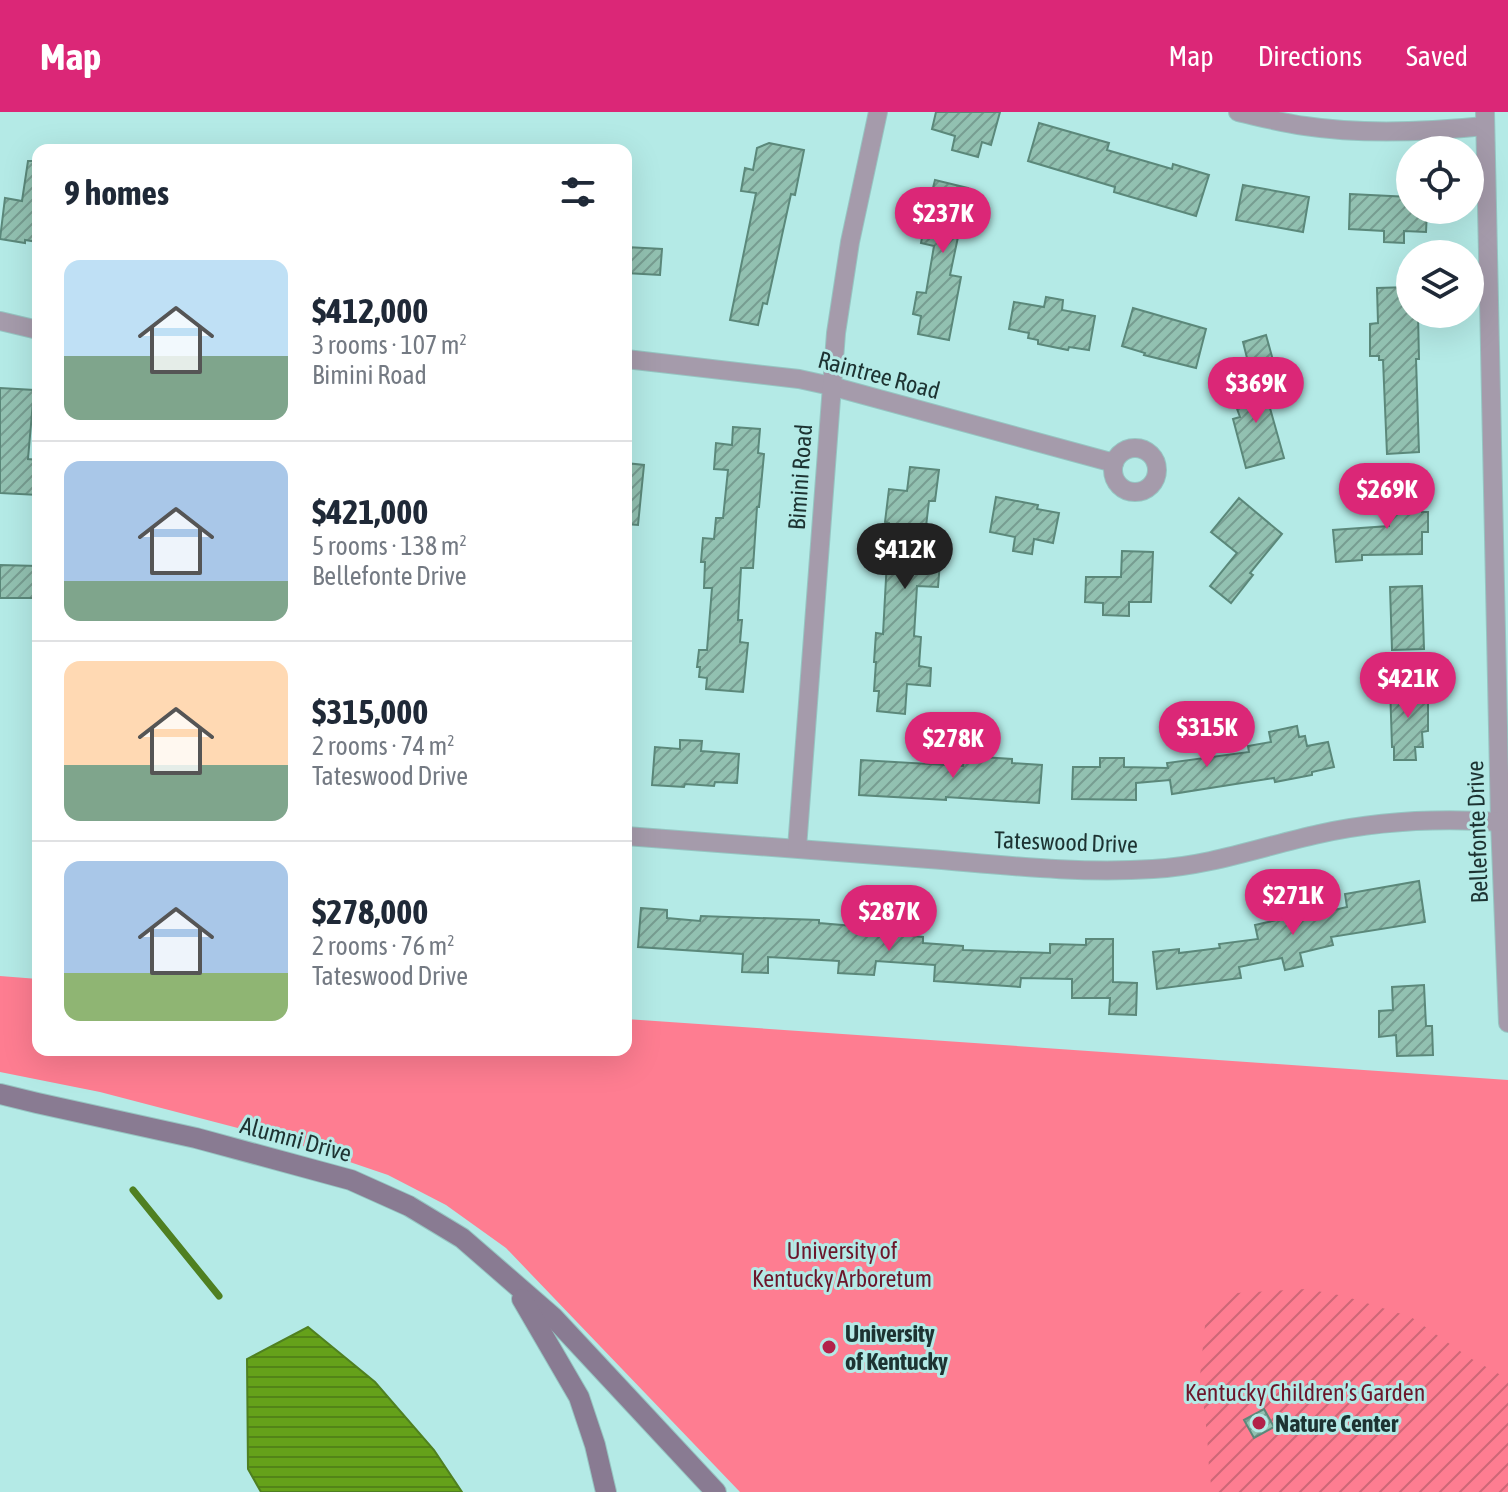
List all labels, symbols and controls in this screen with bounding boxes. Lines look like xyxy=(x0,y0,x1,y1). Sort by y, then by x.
text: Map xyxy=(40,35,101,78)
text: Map xyxy=(1169,40,1214,72)
text: Directions xyxy=(1258,40,1362,72)
text: Saved xyxy=(1406,40,1468,72)
map controls xyxy=(1396,136,1484,328)
button: locate xyxy=(1396,136,1484,224)
icon: filters xyxy=(556,170,600,214)
text: 9 homes xyxy=(64,173,169,212)
pin: $237K xyxy=(887,187,999,255)
text: $237K xyxy=(913,198,973,228)
button: layers xyxy=(1396,240,1484,328)
text: $412,000 xyxy=(312,291,428,330)
icon: home xyxy=(128,292,224,388)
text: 3 rooms · 107 m² xyxy=(312,330,467,360)
street label: Raintree Road xyxy=(815,346,943,404)
pin: $369K xyxy=(1200,357,1312,425)
text: Bimini Road xyxy=(312,360,427,390)
text: $369K xyxy=(1226,368,1286,398)
street label: Bimini Road xyxy=(783,423,817,531)
pin: $269K xyxy=(1331,463,1443,531)
text: $269K xyxy=(1357,474,1417,504)
text: $421,000 xyxy=(312,492,428,531)
icon: home xyxy=(128,493,224,589)
pin: $412K xyxy=(849,523,961,591)
text: 5 rooms · 138 m² xyxy=(312,531,467,561)
text: $412K xyxy=(875,534,935,564)
text: Bellefonte Drive xyxy=(312,561,467,591)
pin: $421K xyxy=(1352,652,1464,720)
text: $421K xyxy=(1378,663,1438,693)
text: $315,000 xyxy=(312,692,428,731)
icon: home xyxy=(128,693,224,789)
pin: $315K xyxy=(1151,701,1263,769)
pin: $278K xyxy=(897,712,1009,780)
text: $315K xyxy=(1177,712,1237,742)
text: $278K xyxy=(923,723,983,753)
text: 2 rooms · 74 m² xyxy=(312,731,454,761)
street label: Bellefonte Drive xyxy=(1461,760,1493,904)
text: Tateswood Drive xyxy=(312,761,468,791)
street label: Tateswood Drive xyxy=(994,826,1138,858)
pin: $271K xyxy=(1237,869,1349,937)
text: $271K xyxy=(1263,880,1323,910)
pin: $287K xyxy=(833,885,945,953)
text: $278,000 xyxy=(312,892,428,931)
icon: home xyxy=(128,893,224,989)
text: $287K xyxy=(859,896,919,926)
text: 2 rooms · 76 m² xyxy=(312,931,454,961)
text: Tateswood Drive xyxy=(312,961,468,991)
street label: Alumni Drive xyxy=(237,1111,355,1167)
park label: University of Kentucky Arboretum xyxy=(752,1237,932,1292)
place label: University of Kentucky xyxy=(845,1320,948,1375)
marker: University of Kentucky xyxy=(820,1338,838,1356)
park label: Kentucky Children’s Garden xyxy=(1185,1379,1425,1406)
place label: Nature Center xyxy=(1275,1410,1399,1437)
marker: Nature Center xyxy=(1250,1414,1268,1432)

